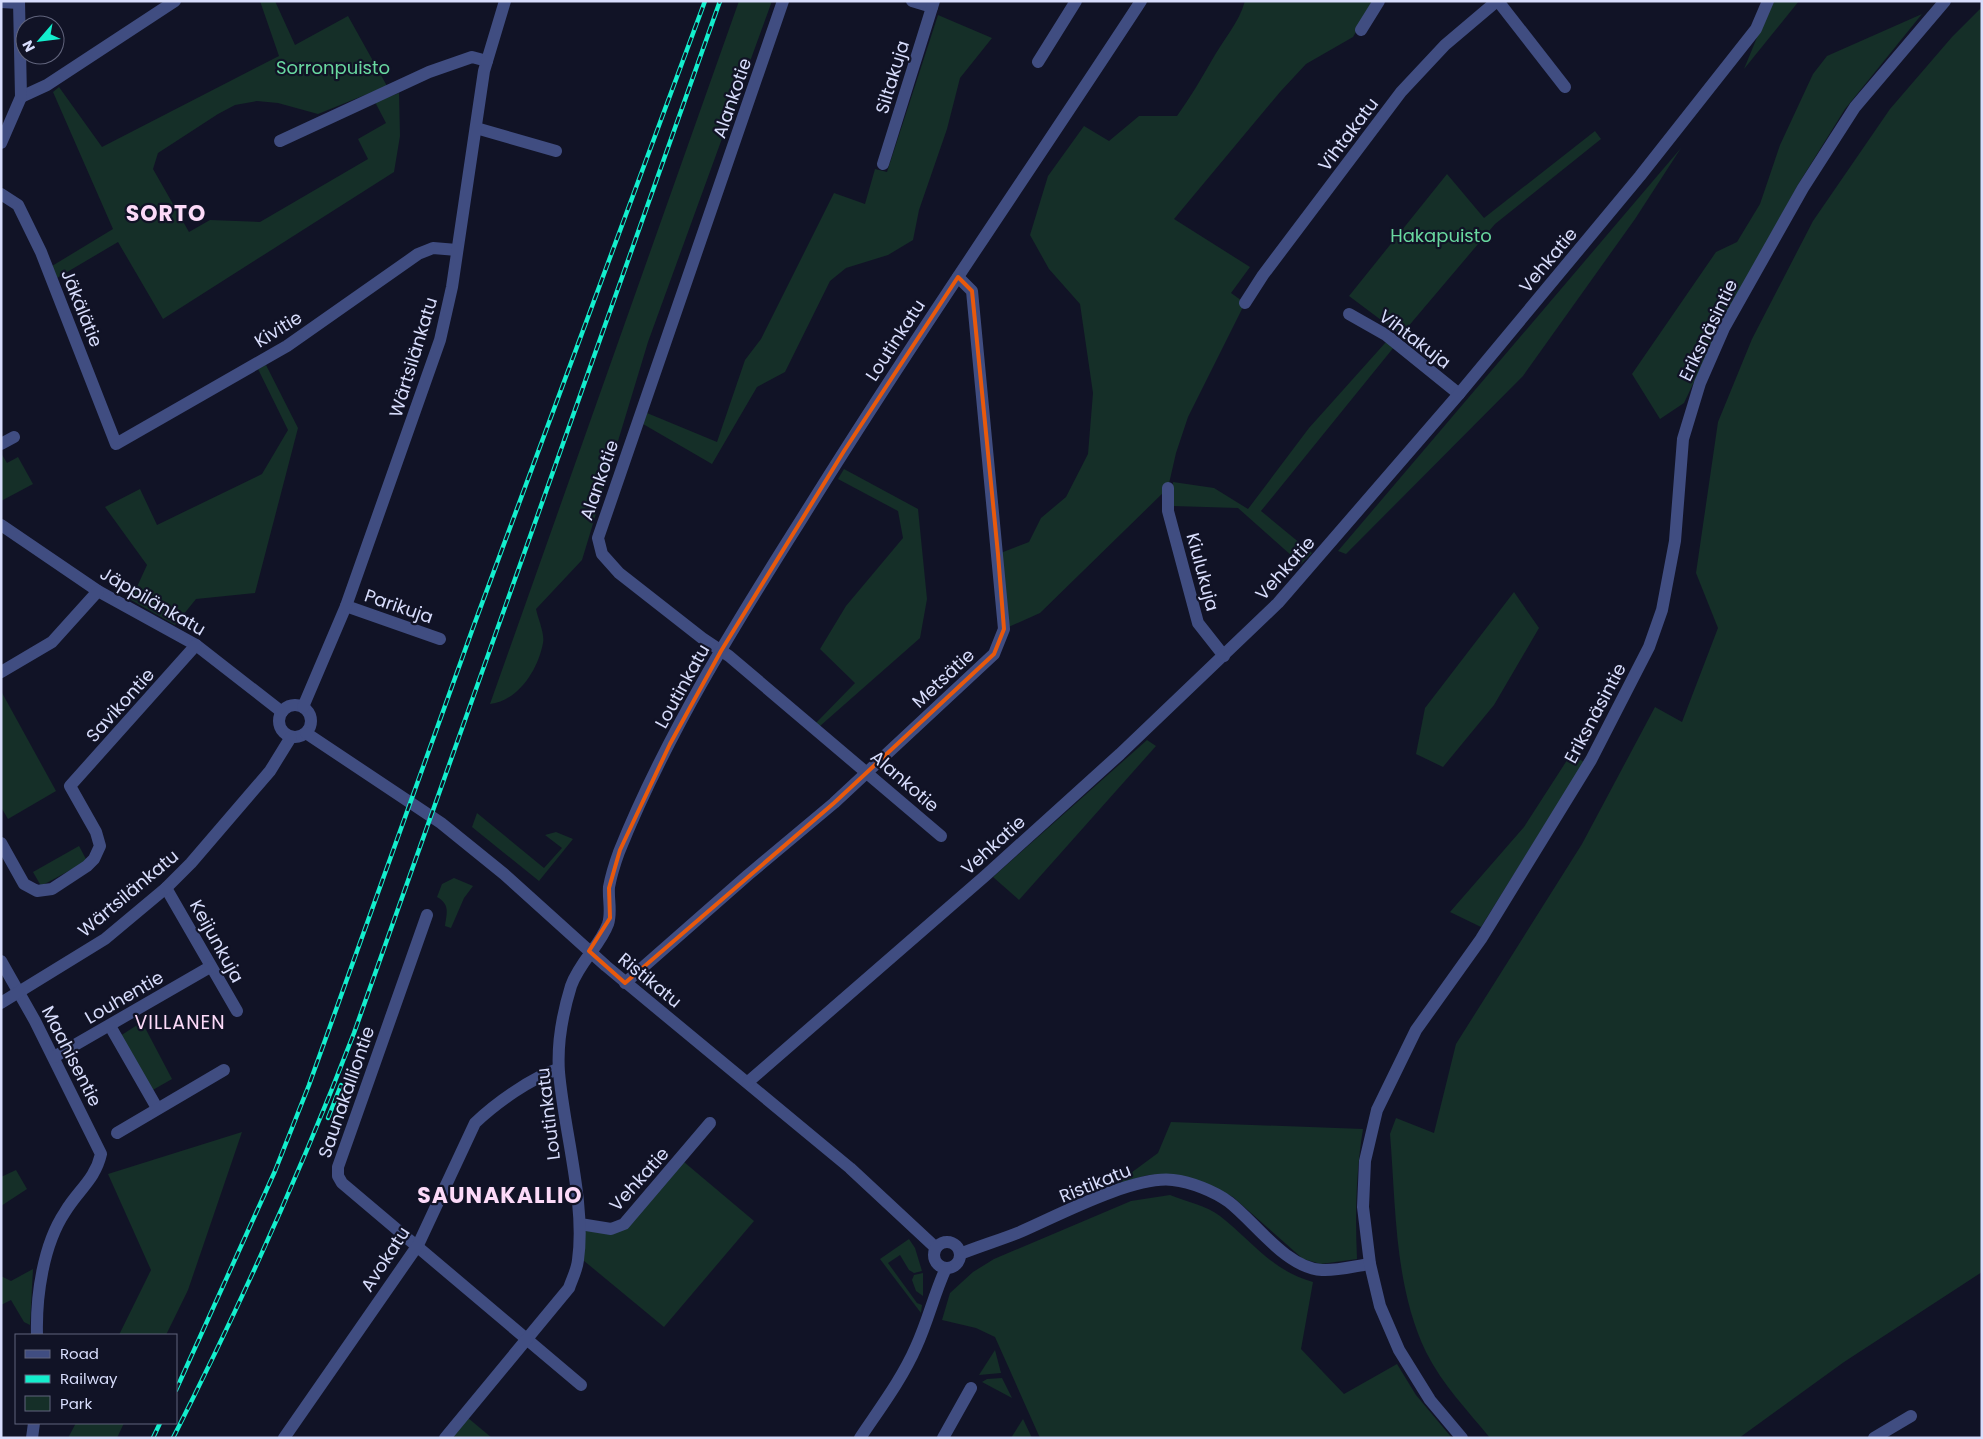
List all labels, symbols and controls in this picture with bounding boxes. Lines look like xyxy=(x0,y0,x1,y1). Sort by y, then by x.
north arrow xyxy=(15,15,65,65)
text: N xyxy=(17,37,40,55)
street label: Siltakuja xyxy=(869,37,915,117)
park label: Sorronpuisto xyxy=(276,55,390,80)
street label: Alankotie xyxy=(707,55,757,141)
street label: Vihtakatu xyxy=(1312,92,1384,176)
district label: SORTO xyxy=(126,198,206,229)
street label: Vehkatie xyxy=(1513,222,1583,298)
park label: Hakapuisto xyxy=(1390,223,1492,248)
street label: Jäkälätie xyxy=(55,265,109,351)
street label: Eriksnäsintie xyxy=(1673,275,1743,385)
street label: Wärtsilänkatu xyxy=(383,294,443,420)
street label: Loutinkatu xyxy=(859,294,931,386)
street label: Vihtakuja xyxy=(1374,304,1456,374)
street label: Kivitie xyxy=(249,305,307,353)
street label: Alankotie xyxy=(574,437,624,523)
street label: Kiulukuja xyxy=(1181,530,1225,614)
street label: Vehkatie xyxy=(1249,530,1321,606)
street label: Jäppilänkatu xyxy=(96,561,210,641)
street label: Parikuja xyxy=(361,583,437,629)
street label: Loutinkatu xyxy=(649,639,715,733)
street label: Metsätie xyxy=(906,643,980,713)
street label: Eriksnäsintie xyxy=(1558,658,1632,768)
street label: Savikontie xyxy=(80,663,160,747)
street label: Alankotie xyxy=(865,744,945,818)
street label: Vehkatie xyxy=(955,809,1031,881)
street label: Wärtsilänkatu xyxy=(72,843,184,943)
street label: Keijunkuja xyxy=(184,895,250,987)
street label: Ristikatu xyxy=(613,947,687,1013)
street label: Louhentie xyxy=(80,964,168,1030)
street label: Maahisentie xyxy=(36,1001,108,1111)
district label: VILLANEN xyxy=(134,1009,226,1036)
street label: Saunakalliontie xyxy=(312,1023,380,1161)
street label: Loutinkatu xyxy=(530,1066,566,1162)
street label: Vehkatie xyxy=(603,1141,675,1217)
street label: Ristikatu xyxy=(1055,1157,1135,1209)
district label: SAUNAKALLIO xyxy=(417,1180,583,1211)
street label: Avokatu xyxy=(355,1221,415,1297)
legend xyxy=(15,1334,178,1424)
text: Road xyxy=(60,1343,99,1364)
text: Railway xyxy=(60,1368,118,1389)
text: Park xyxy=(60,1393,92,1414)

